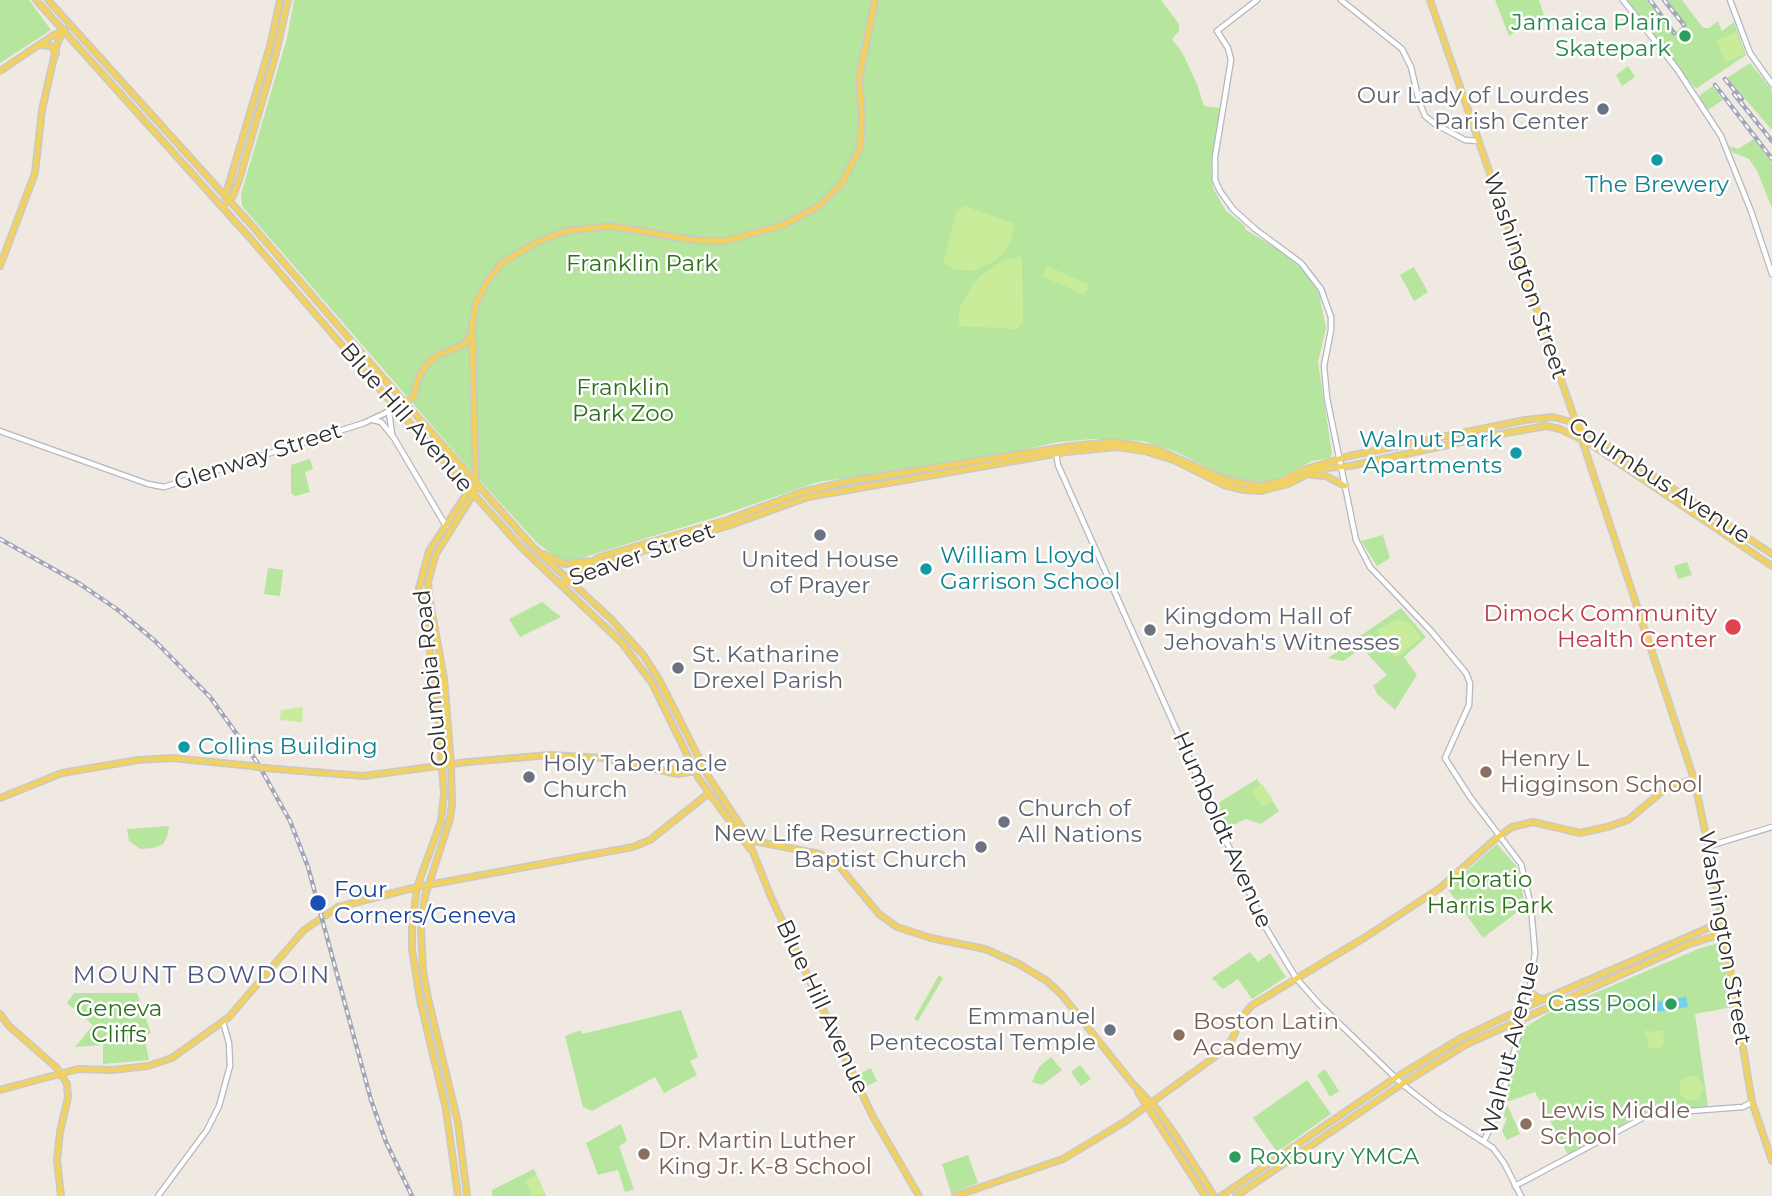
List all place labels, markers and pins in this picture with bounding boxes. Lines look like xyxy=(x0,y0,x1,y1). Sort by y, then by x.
place label: Jamaica Plain Skatepark xyxy=(1511,9,1671,63)
marker: Jamaica Plain Skatepark xyxy=(1677,28,1693,44)
place label: Our Lady of Lourdes Parish Center xyxy=(1357,82,1589,136)
marker: Our Lady of Lourdes Parish Center xyxy=(1595,101,1611,117)
marker: The Brewery xyxy=(1649,152,1665,168)
place label: The Brewery xyxy=(1585,171,1729,199)
place label: Walnut Park Apartments xyxy=(1359,426,1502,480)
marker: Walnut Park Apartments xyxy=(1508,445,1524,461)
marker: United House of Prayer xyxy=(812,527,828,543)
place label: William Lloyd Garrison School xyxy=(940,542,1120,596)
place label: United House of Prayer xyxy=(741,546,899,600)
marker: William Lloyd Garrison School xyxy=(918,561,934,577)
place label: Dimock Community Health Center xyxy=(1483,600,1717,654)
place label: Kingdom Hall of Jehovah's Witnesses xyxy=(1164,603,1400,657)
marker: Dimock Community Health Center xyxy=(1723,617,1743,637)
marker: Kingdom Hall of Jehovah's Witnesses xyxy=(1142,622,1158,638)
place label: St. Katharine Drexel Parish xyxy=(692,641,843,695)
marker: St. Katharine Drexel Parish xyxy=(670,660,686,676)
place label: Collins Building xyxy=(198,733,378,761)
marker: Collins Building xyxy=(176,739,192,755)
place label: Henry L Higginson School xyxy=(1500,745,1703,799)
place label: Holy Tabernacle Church xyxy=(543,750,727,804)
marker: Henry L Higginson School xyxy=(1478,764,1494,780)
marker: Holy Tabernacle Church xyxy=(521,769,537,785)
place label: Church of All Nations xyxy=(1018,795,1142,849)
marker: Church of All Nations xyxy=(996,814,1012,830)
place label: New Life Resurrection Baptist Church xyxy=(713,820,967,874)
marker: New Life Resurrection Baptist Church xyxy=(973,839,989,855)
place label: Four Corners/Geneva xyxy=(334,876,517,930)
marker: Four Corners/Geneva xyxy=(308,893,328,913)
place label: Cass Pool xyxy=(1548,990,1657,1018)
marker: Cass Pool xyxy=(1663,996,1679,1012)
place label: Emmanuel Pentecostal Temple xyxy=(869,1003,1096,1057)
place label: Boston Latin Academy xyxy=(1193,1008,1339,1062)
marker: Emmanuel Pentecostal Temple xyxy=(1102,1022,1118,1038)
marker: Boston Latin Academy xyxy=(1171,1027,1187,1043)
place label: Lewis Middle School xyxy=(1540,1097,1690,1151)
marker: Lewis Middle School xyxy=(1518,1116,1534,1132)
place label: Dr. Martin Luther King Jr. K-8 School xyxy=(658,1127,872,1181)
place label: Roxbury YMCA xyxy=(1249,1143,1419,1171)
marker: Dr. Martin Luther King Jr. K-8 School xyxy=(636,1146,652,1162)
marker: Roxbury YMCA xyxy=(1227,1149,1243,1165)

